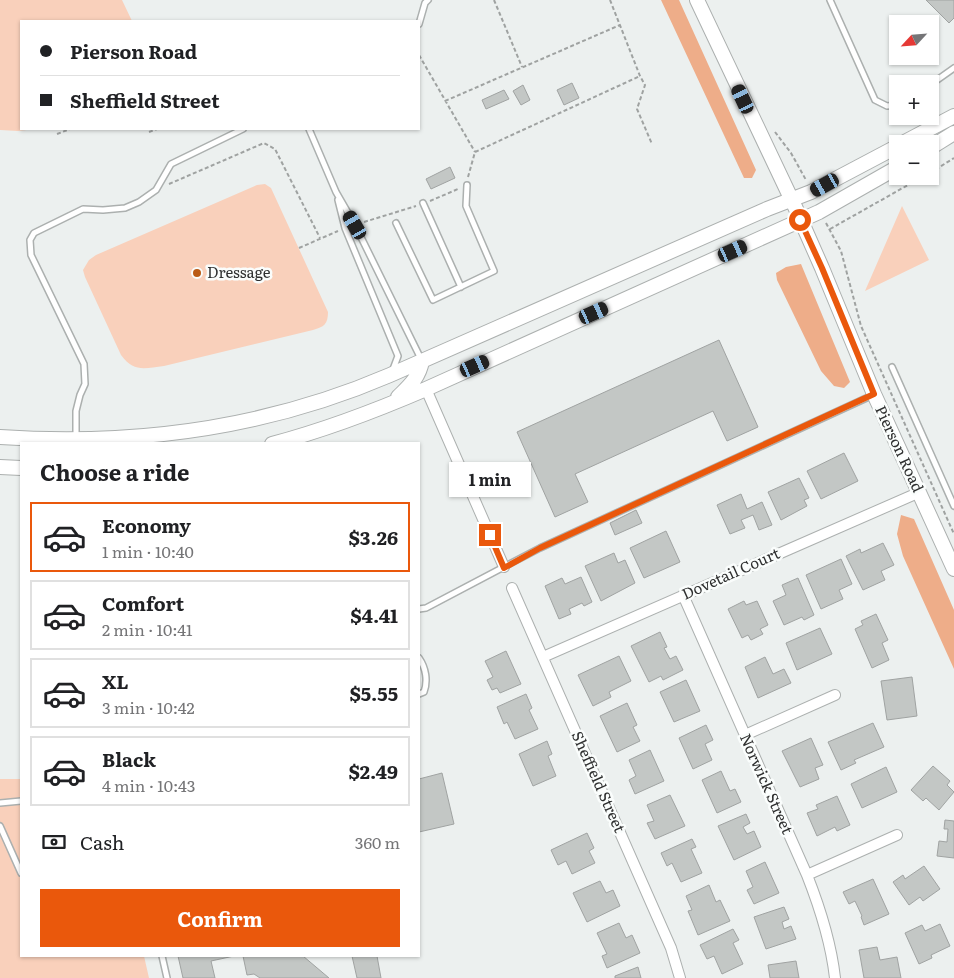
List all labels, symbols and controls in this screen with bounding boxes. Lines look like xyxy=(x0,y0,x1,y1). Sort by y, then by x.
north arrow xyxy=(889,15,939,65)
map controls xyxy=(889,15,939,185)
text: Pierson Road xyxy=(70,37,197,65)
button: + xyxy=(889,75,939,125)
car xyxy=(729,82,756,116)
text: Sheffield Street xyxy=(70,86,219,114)
button: − xyxy=(889,135,939,185)
car xyxy=(808,171,841,199)
car xyxy=(341,208,368,242)
route start xyxy=(789,209,811,231)
car xyxy=(716,238,749,264)
place label: Dressage xyxy=(207,260,271,283)
marker: Dressage xyxy=(191,267,203,279)
car xyxy=(577,300,610,326)
car xyxy=(458,353,491,379)
street label: Pierson Road xyxy=(870,401,931,496)
text: Choose a ride xyxy=(40,455,189,488)
callout: 1 min xyxy=(449,462,531,498)
text: 1 min xyxy=(469,467,511,491)
text: Economy xyxy=(102,511,191,539)
icon: car xyxy=(42,515,87,560)
text: $3.26 xyxy=(349,523,398,551)
route end xyxy=(479,524,501,546)
text: 1 min · 10:40 xyxy=(102,539,194,563)
street label: Dovetail Court xyxy=(678,541,783,604)
text: Comfort xyxy=(102,589,184,617)
icon: car xyxy=(42,593,87,638)
text: $4.41 xyxy=(350,601,398,629)
text: 2 min · 10:41 xyxy=(102,617,193,641)
text: XL xyxy=(102,667,129,695)
icon: car xyxy=(42,671,87,716)
text: $5.55 xyxy=(349,679,398,707)
text: 3 min · 10:42 xyxy=(102,695,195,719)
street label: Sheffield Street xyxy=(567,727,632,836)
street label: Norwick Street xyxy=(735,729,800,837)
text: Black xyxy=(102,745,156,773)
icon: car xyxy=(42,749,87,794)
text: $2.49 xyxy=(348,757,398,785)
text: 4 min · 10:43 xyxy=(102,773,195,797)
icon: cash xyxy=(40,828,68,856)
text: Cash xyxy=(80,828,124,856)
text: 360 m xyxy=(355,830,400,854)
button: Confirm xyxy=(40,889,400,947)

